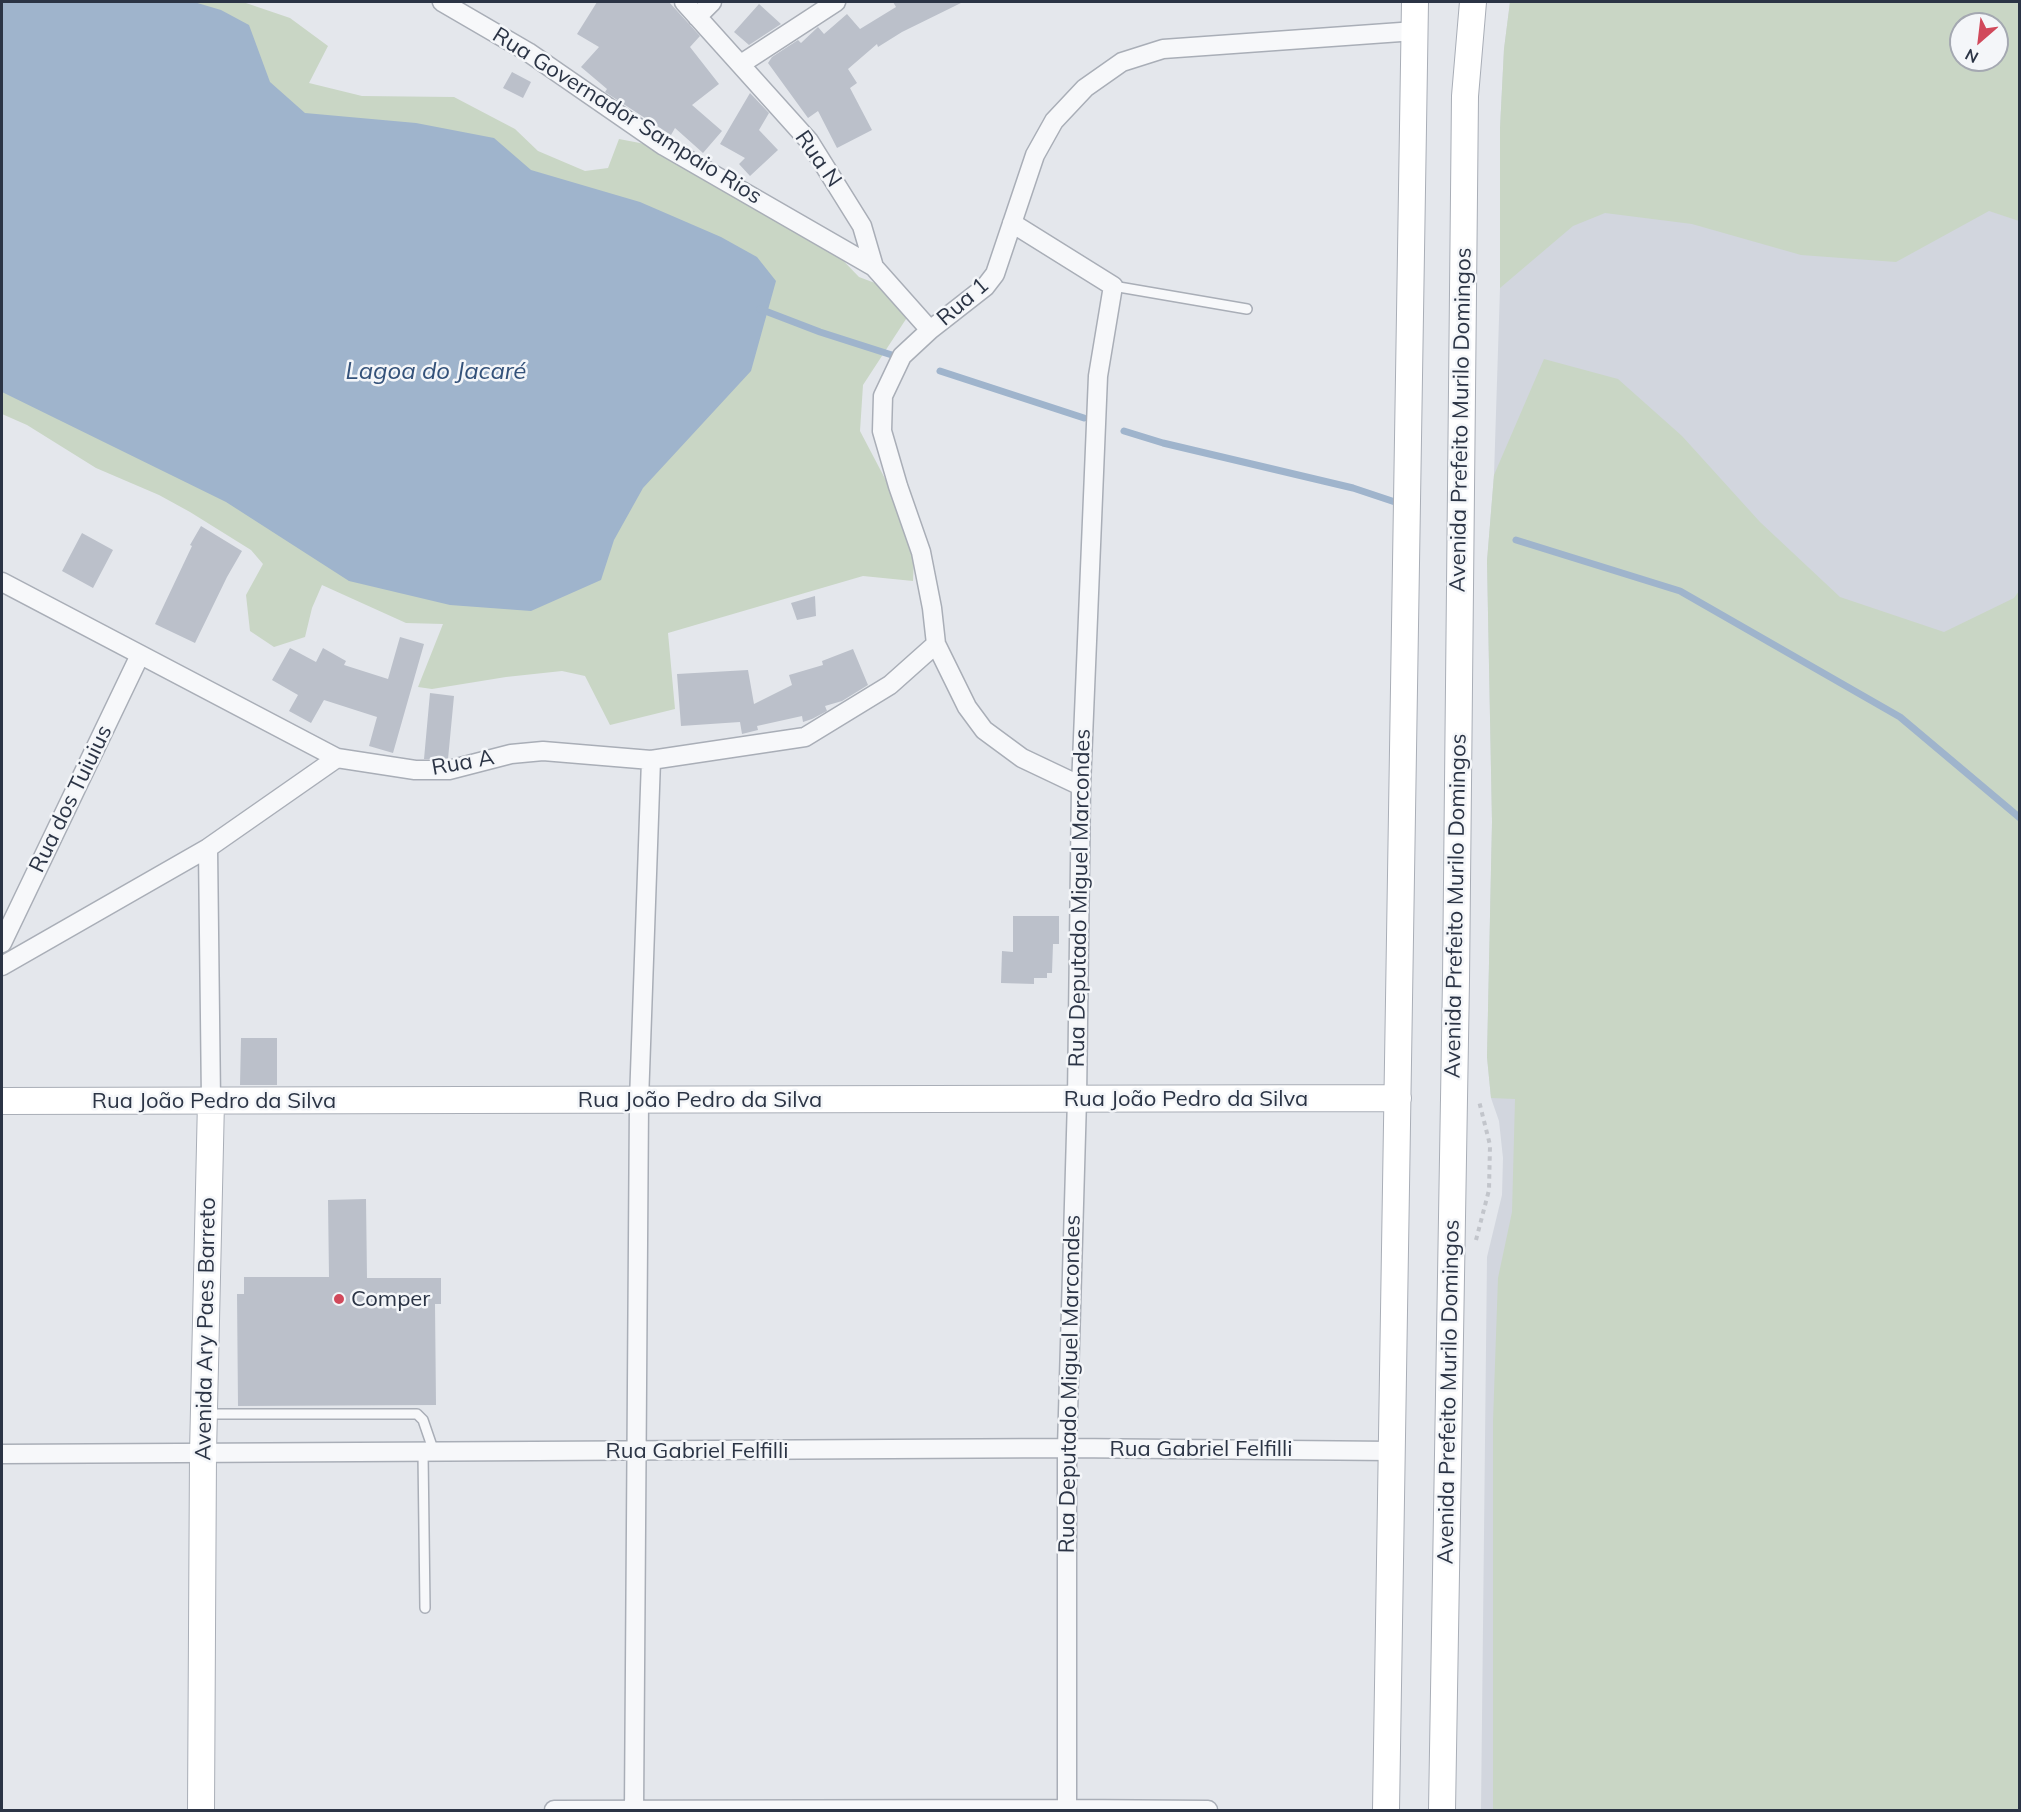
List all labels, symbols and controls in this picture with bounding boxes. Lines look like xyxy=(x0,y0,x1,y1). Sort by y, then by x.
north arrow xyxy=(1949,12,2009,72)
street label: Rua Governador Sampaio Rios xyxy=(487,22,767,210)
text: N xyxy=(1961,44,1982,68)
street label: Rua N xyxy=(789,126,847,192)
street label: Avenida Prefeito Murilo Domingos xyxy=(1445,247,1477,593)
street label: Rua 1 xyxy=(932,272,994,332)
water label: Lagoa do Jacaré xyxy=(346,358,526,386)
street label: Rua dos Tuiuius xyxy=(24,721,118,877)
street label: Rua Deputado Miguel Marcondes xyxy=(1064,728,1096,1068)
street label: Avenida Prefeito Murilo Domingos xyxy=(1440,733,1472,1079)
street label: Rua A xyxy=(430,745,496,781)
street label: Rua João Pedro da Silva xyxy=(1064,1086,1308,1112)
street label: Rua João Pedro da Silva xyxy=(578,1087,822,1113)
street label: Rua João Pedro da Silva xyxy=(92,1088,336,1114)
street label: Avenida Ary Paes Barreto xyxy=(191,1197,221,1461)
street label: Rua Deputado Miguel Marcondes xyxy=(1054,1214,1086,1554)
street label: Avenida Prefeito Murilo Domingos xyxy=(1433,1219,1465,1565)
place label: Comper xyxy=(351,1286,430,1312)
marker: Comper xyxy=(332,1292,346,1306)
street label: Rua Gabriel Felfilli xyxy=(1110,1436,1292,1462)
street label: Rua Gabriel Felfilli xyxy=(606,1438,788,1464)

